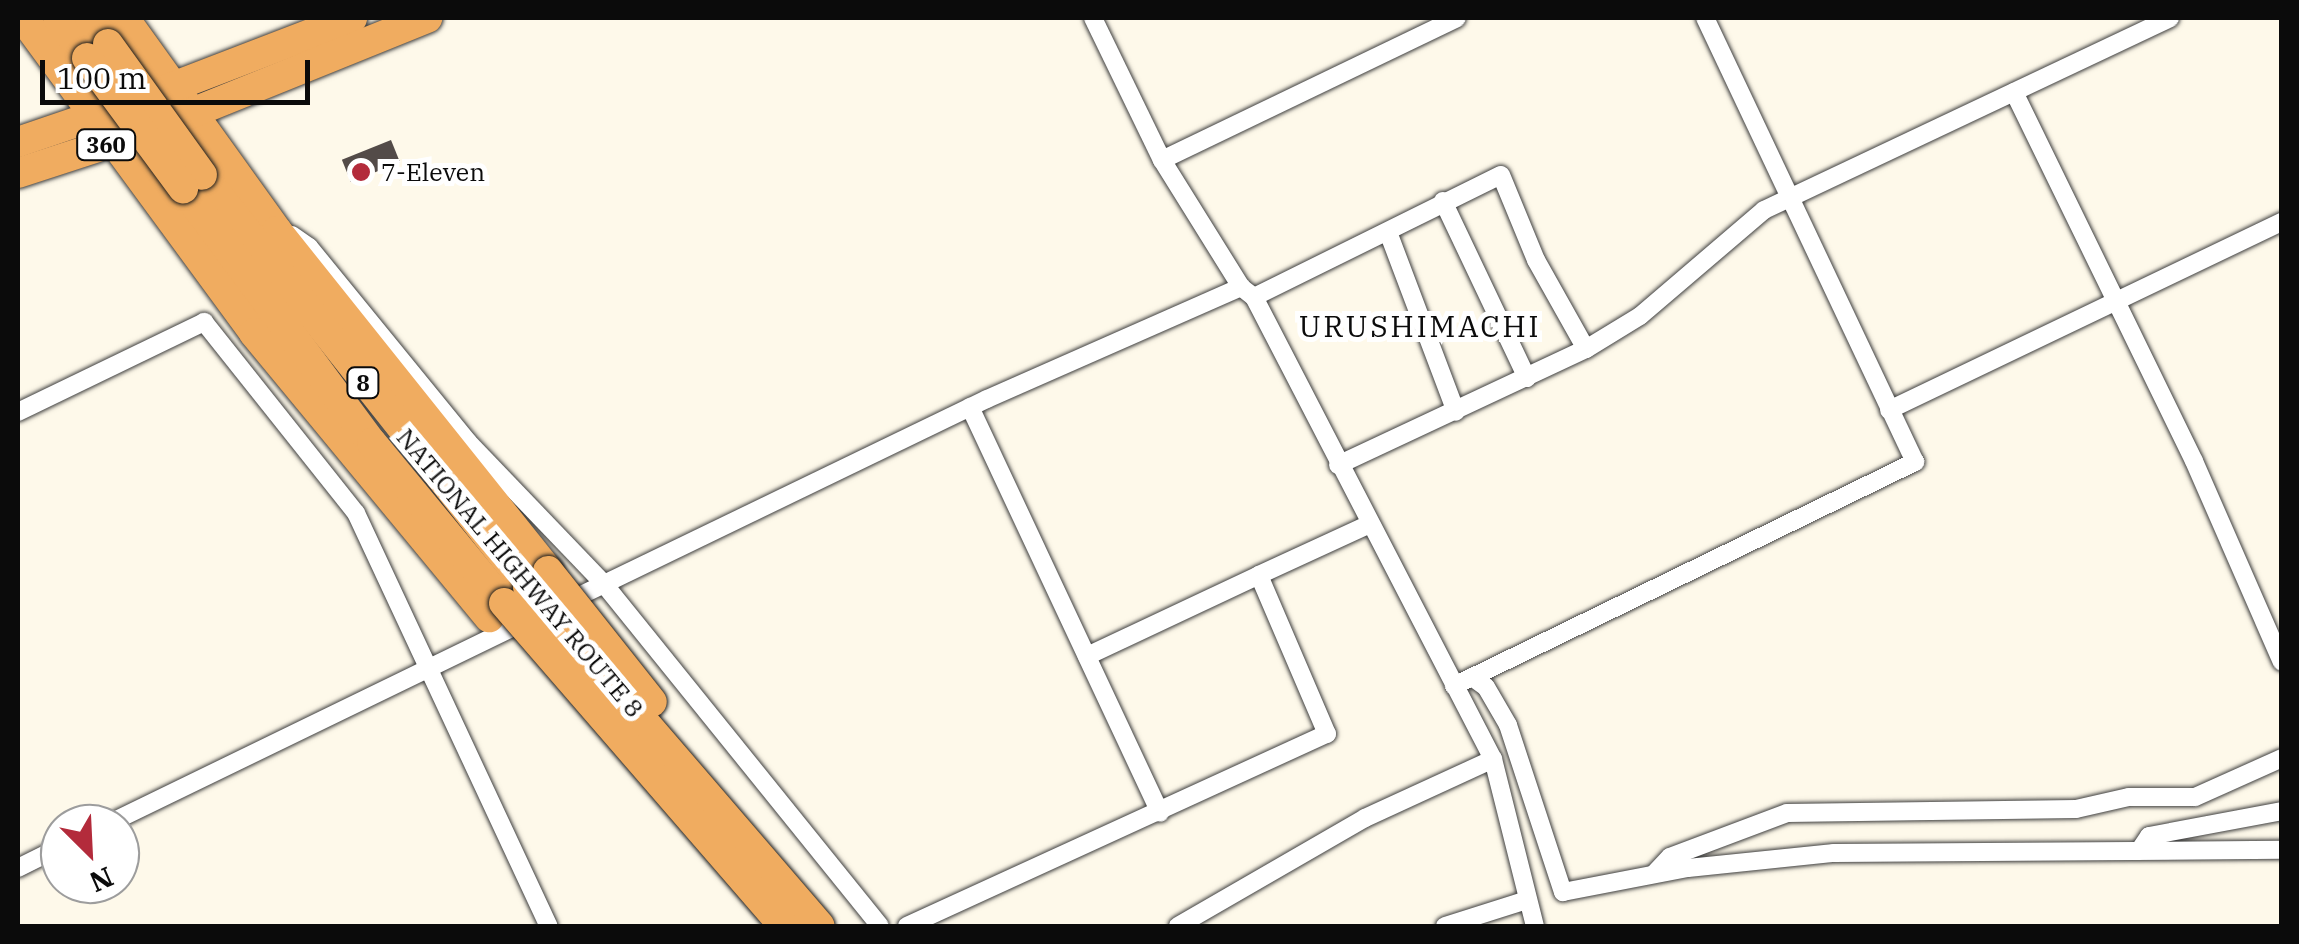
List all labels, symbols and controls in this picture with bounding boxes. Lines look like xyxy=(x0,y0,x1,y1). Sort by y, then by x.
scale bar xyxy=(45,40,315,102)
text: 100 m xyxy=(57,58,147,97)
road number: 360 xyxy=(76,128,136,162)
place label: 7-Eleven xyxy=(381,157,485,187)
marker: 7-Eleven xyxy=(350,161,372,183)
district label: URUSHIMACHI xyxy=(1299,308,1541,344)
road number: 8 xyxy=(346,366,380,400)
street label: NATIONAL HIGHWAY ROUTE 8 xyxy=(390,423,650,723)
north arrow xyxy=(40,804,140,904)
text: N xyxy=(84,859,119,901)

